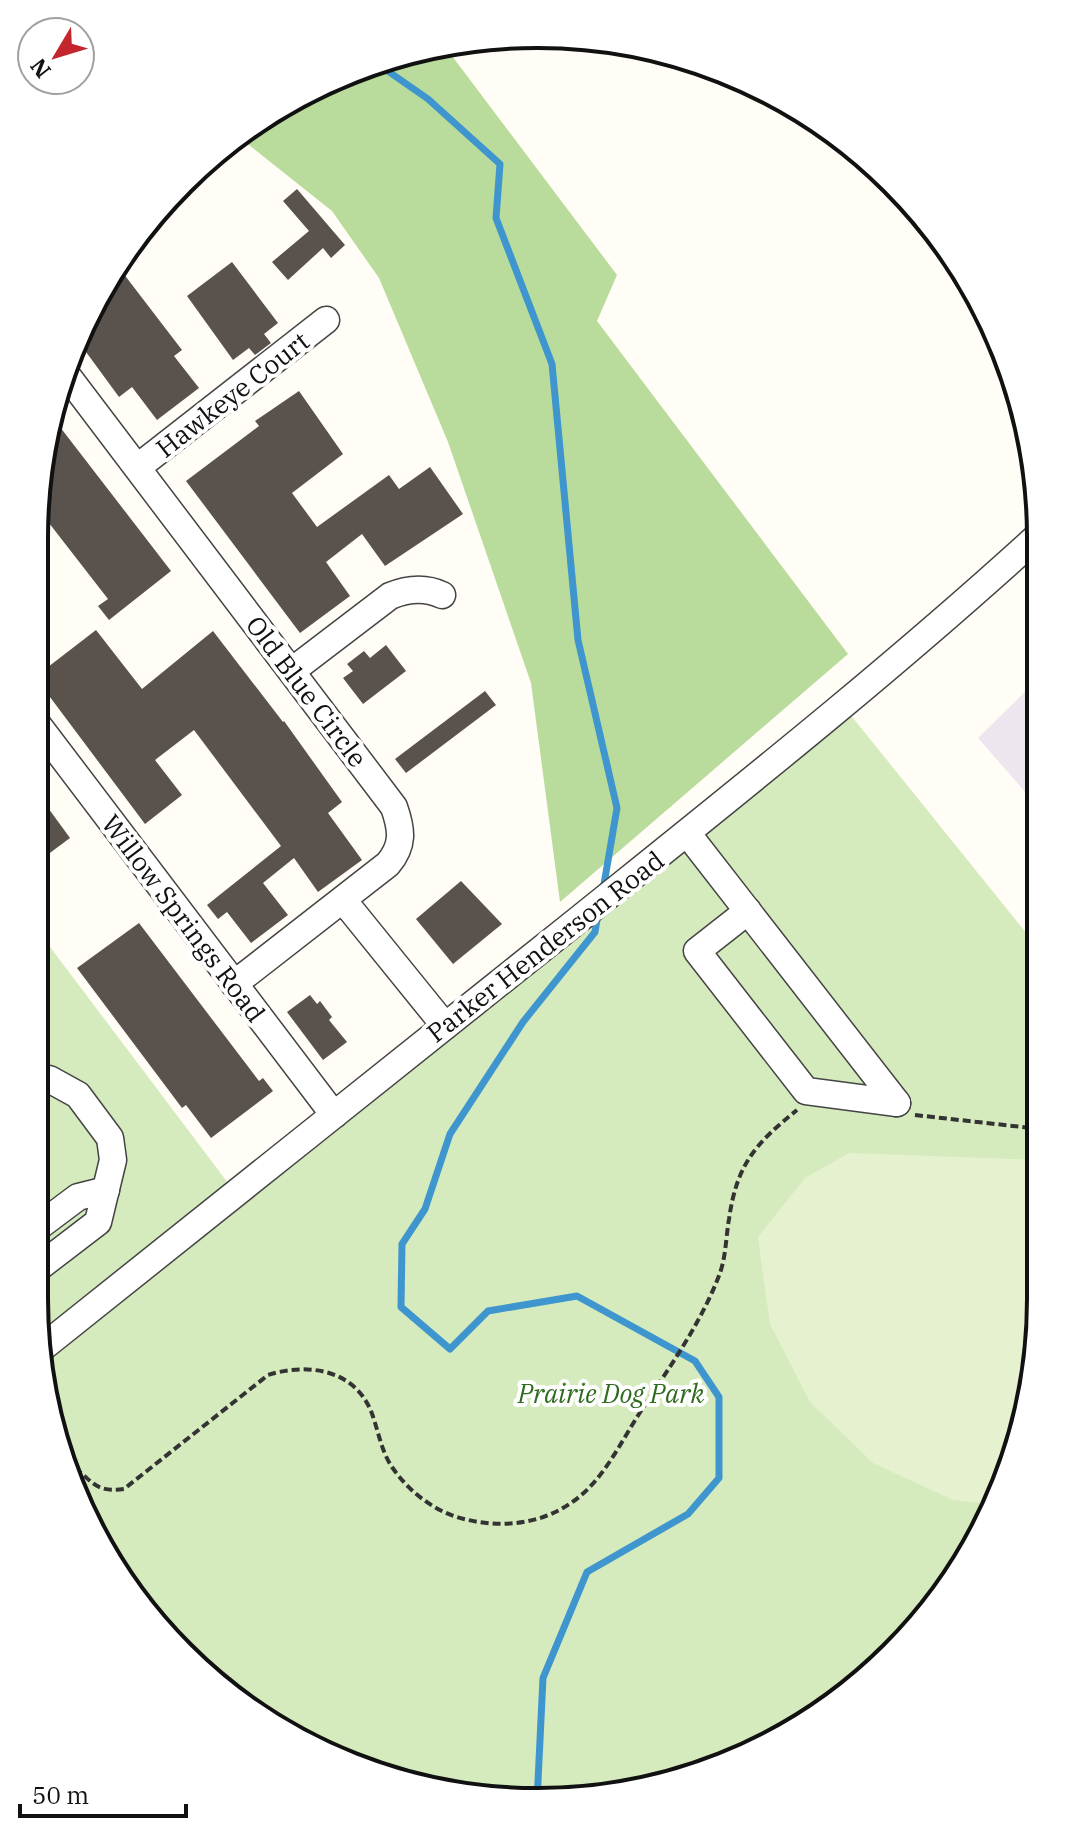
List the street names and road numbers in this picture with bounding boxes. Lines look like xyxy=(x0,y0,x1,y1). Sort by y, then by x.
street label: Hawkeye Court xyxy=(149,324,315,464)
street label: Old Blue Circle xyxy=(239,608,375,774)
street label: Willow Springs Road xyxy=(95,807,273,1029)
street label: Parker Henderson Road xyxy=(419,843,671,1049)

